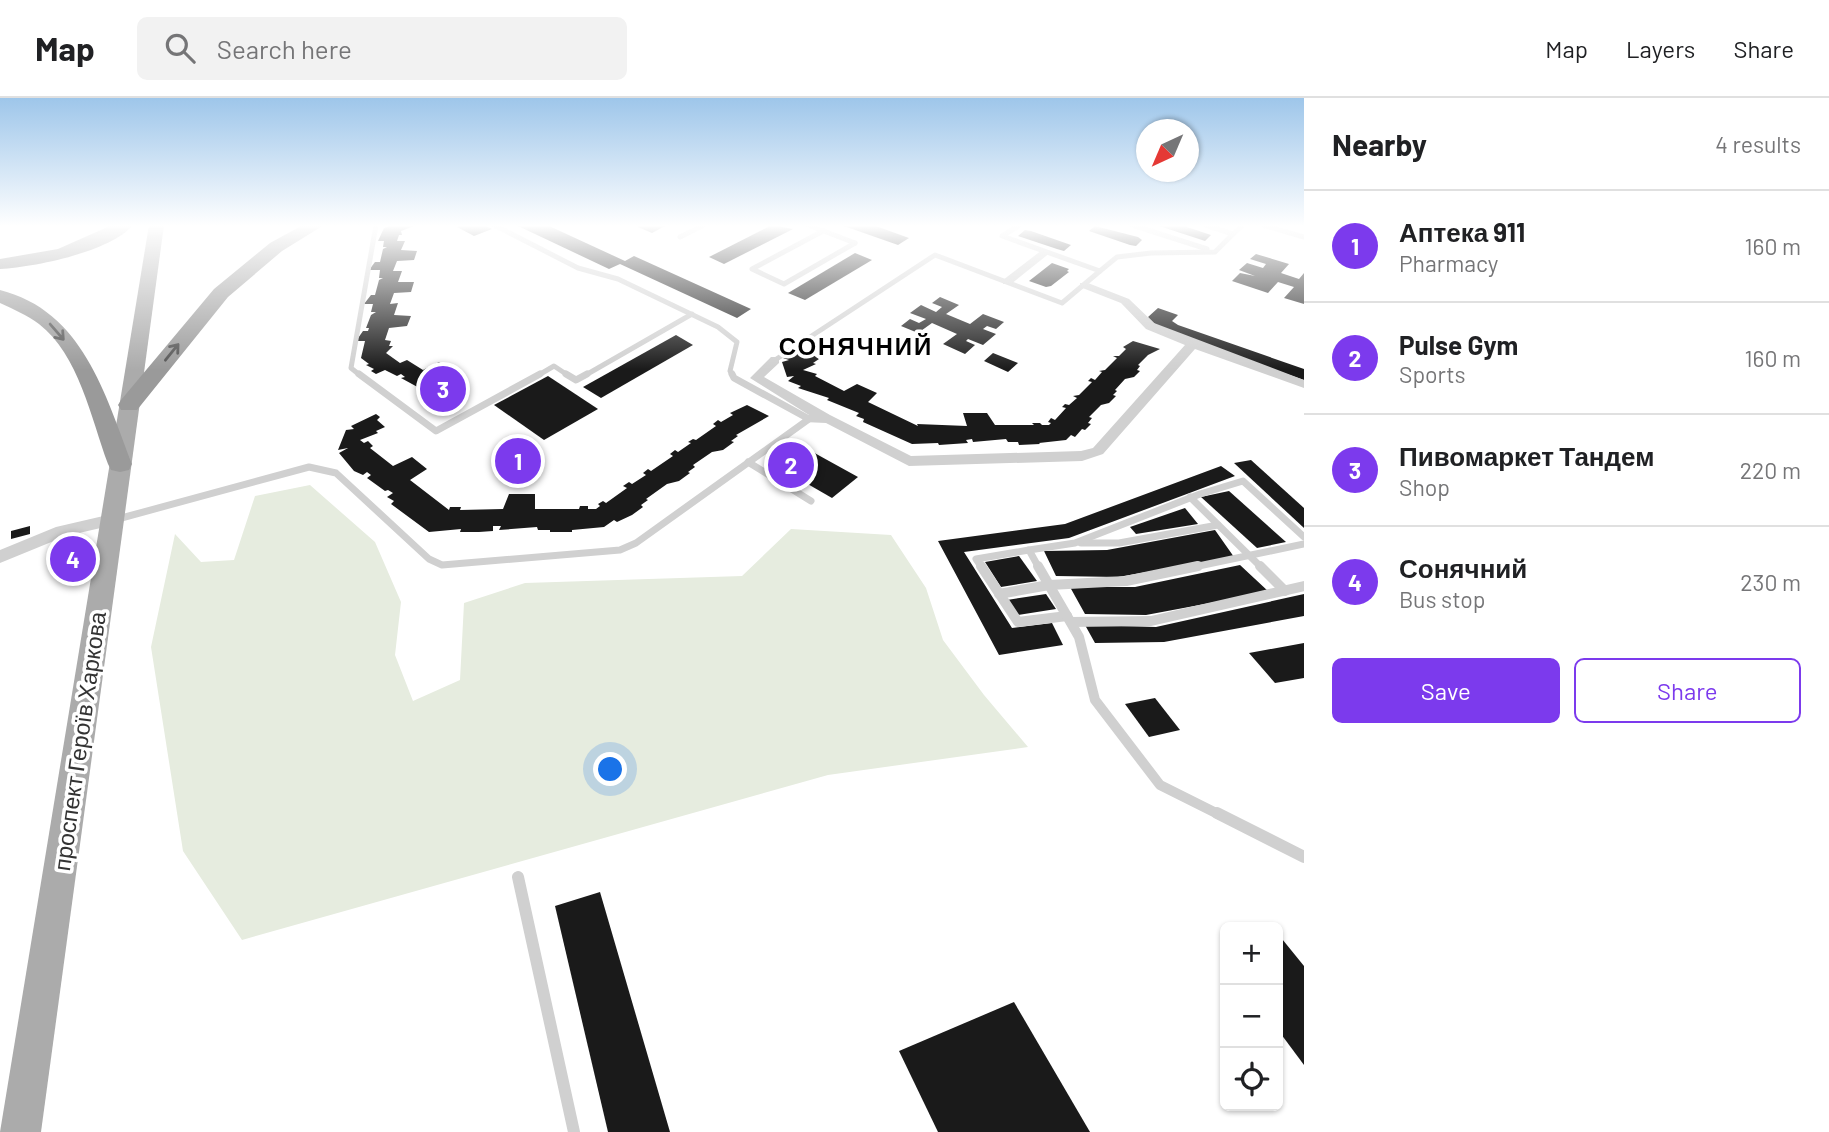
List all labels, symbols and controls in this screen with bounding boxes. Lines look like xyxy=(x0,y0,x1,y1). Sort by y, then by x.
search box xyxy=(137,17,627,80)
text: Map xyxy=(35,28,95,68)
icon: search xyxy=(161,29,199,67)
text: Search here xyxy=(217,33,352,64)
text: Map xyxy=(1545,34,1588,63)
text: Layers xyxy=(1626,34,1695,63)
text: Share xyxy=(1733,34,1794,63)
north arrow xyxy=(1136,119,1199,182)
text: Nearby xyxy=(1332,126,1427,162)
text: 4 results xyxy=(1715,130,1801,158)
text: Аптека 911 xyxy=(1399,216,1525,247)
text: 1 xyxy=(1351,232,1359,260)
text: 160 m xyxy=(1744,232,1801,260)
text: Pharmacy xyxy=(1399,249,1498,277)
one-way arrow xyxy=(49,323,65,341)
text: Pulse Gym xyxy=(1399,329,1518,360)
district label: СОНЯЧНИЙ xyxy=(779,331,933,360)
one-way arrow xyxy=(164,343,180,361)
text: 2 xyxy=(1349,344,1361,372)
text: 160 m xyxy=(1744,344,1801,372)
text: Sports xyxy=(1399,360,1466,388)
pin: 3 xyxy=(420,363,466,415)
pin: 1 xyxy=(495,435,541,487)
pin: 2 xyxy=(768,439,814,491)
text: Пивомаркет Тандем xyxy=(1399,440,1654,471)
text: 3 xyxy=(1349,456,1361,484)
text: 220 m xyxy=(1740,456,1801,484)
text: Shop xyxy=(1399,473,1450,501)
pin: 4 xyxy=(50,533,96,585)
text: Сонячний xyxy=(1399,552,1527,583)
text: 4 xyxy=(1348,568,1362,596)
text: 230 m xyxy=(1740,568,1801,596)
text: Bus stop xyxy=(1399,585,1485,613)
street label: проспект Героїв Харкова xyxy=(47,609,111,872)
button: Save xyxy=(1332,658,1560,723)
button: Share xyxy=(1574,658,1801,723)
your location xyxy=(593,752,627,786)
map controls xyxy=(1220,922,1283,1111)
button: + xyxy=(1220,922,1283,985)
button: − xyxy=(1220,985,1283,1048)
button: locate xyxy=(1220,1048,1283,1111)

